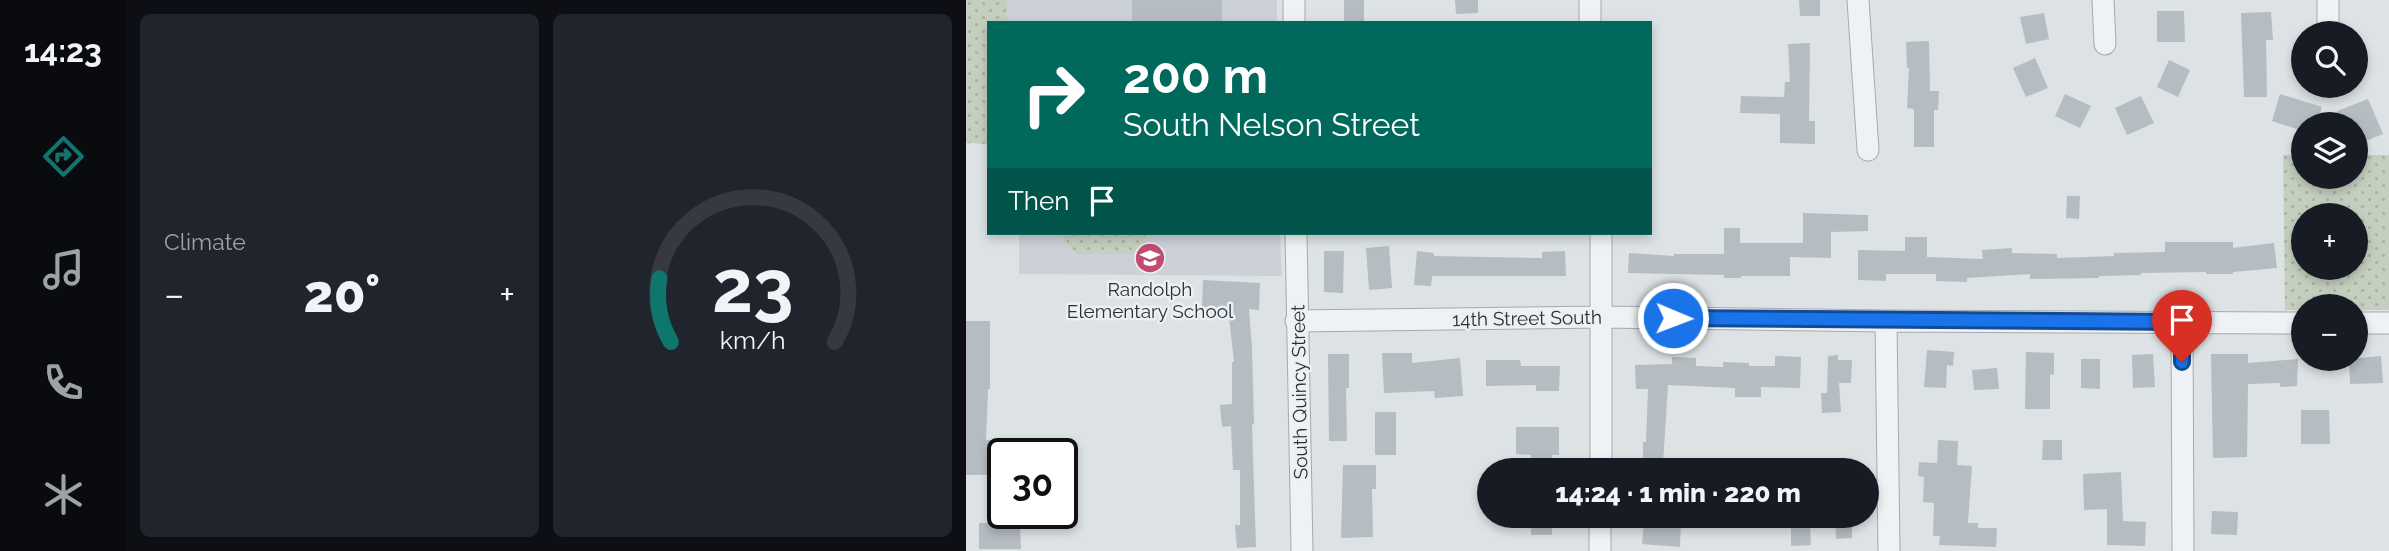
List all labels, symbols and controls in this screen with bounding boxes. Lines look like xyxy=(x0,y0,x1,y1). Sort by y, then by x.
map controls xyxy=(2291,21,2368,371)
button: search xyxy=(2291,21,2368,98)
text: 14:23 xyxy=(24,32,102,69)
text: 200 m xyxy=(1123,47,1268,104)
icon: right xyxy=(1008,49,1099,140)
text: South Nelson Street xyxy=(1123,106,1420,143)
button: layers xyxy=(2291,112,2368,189)
icon: directions xyxy=(39,132,88,181)
icon: arrive xyxy=(1083,182,1121,220)
text: Then xyxy=(1008,186,1069,216)
button: + xyxy=(2291,203,2368,280)
text: Climate xyxy=(164,228,246,255)
school or university icon: Randolph Elementary School xyxy=(1133,241,1167,275)
text: 23 xyxy=(712,244,793,329)
icon: music xyxy=(39,245,88,294)
text: 20° xyxy=(304,263,380,324)
text: − xyxy=(164,272,184,317)
text: + xyxy=(499,272,515,317)
place label: Randolph Elementary School xyxy=(1067,278,1234,322)
position arrow xyxy=(1636,281,1710,355)
pin xyxy=(2152,290,2212,362)
button: − xyxy=(2291,294,2368,371)
icon: arrive xyxy=(2163,301,2201,339)
street label: South Quincy Street xyxy=(1286,304,1312,480)
street label: 14th Street South xyxy=(1452,306,1602,330)
text: km/h xyxy=(720,324,785,354)
icon: phone xyxy=(39,358,88,407)
speed limit sign: 30 xyxy=(987,438,1078,529)
icon: climate xyxy=(39,470,88,519)
text: 14:24 · 1 min · 220 m xyxy=(1555,478,1801,508)

